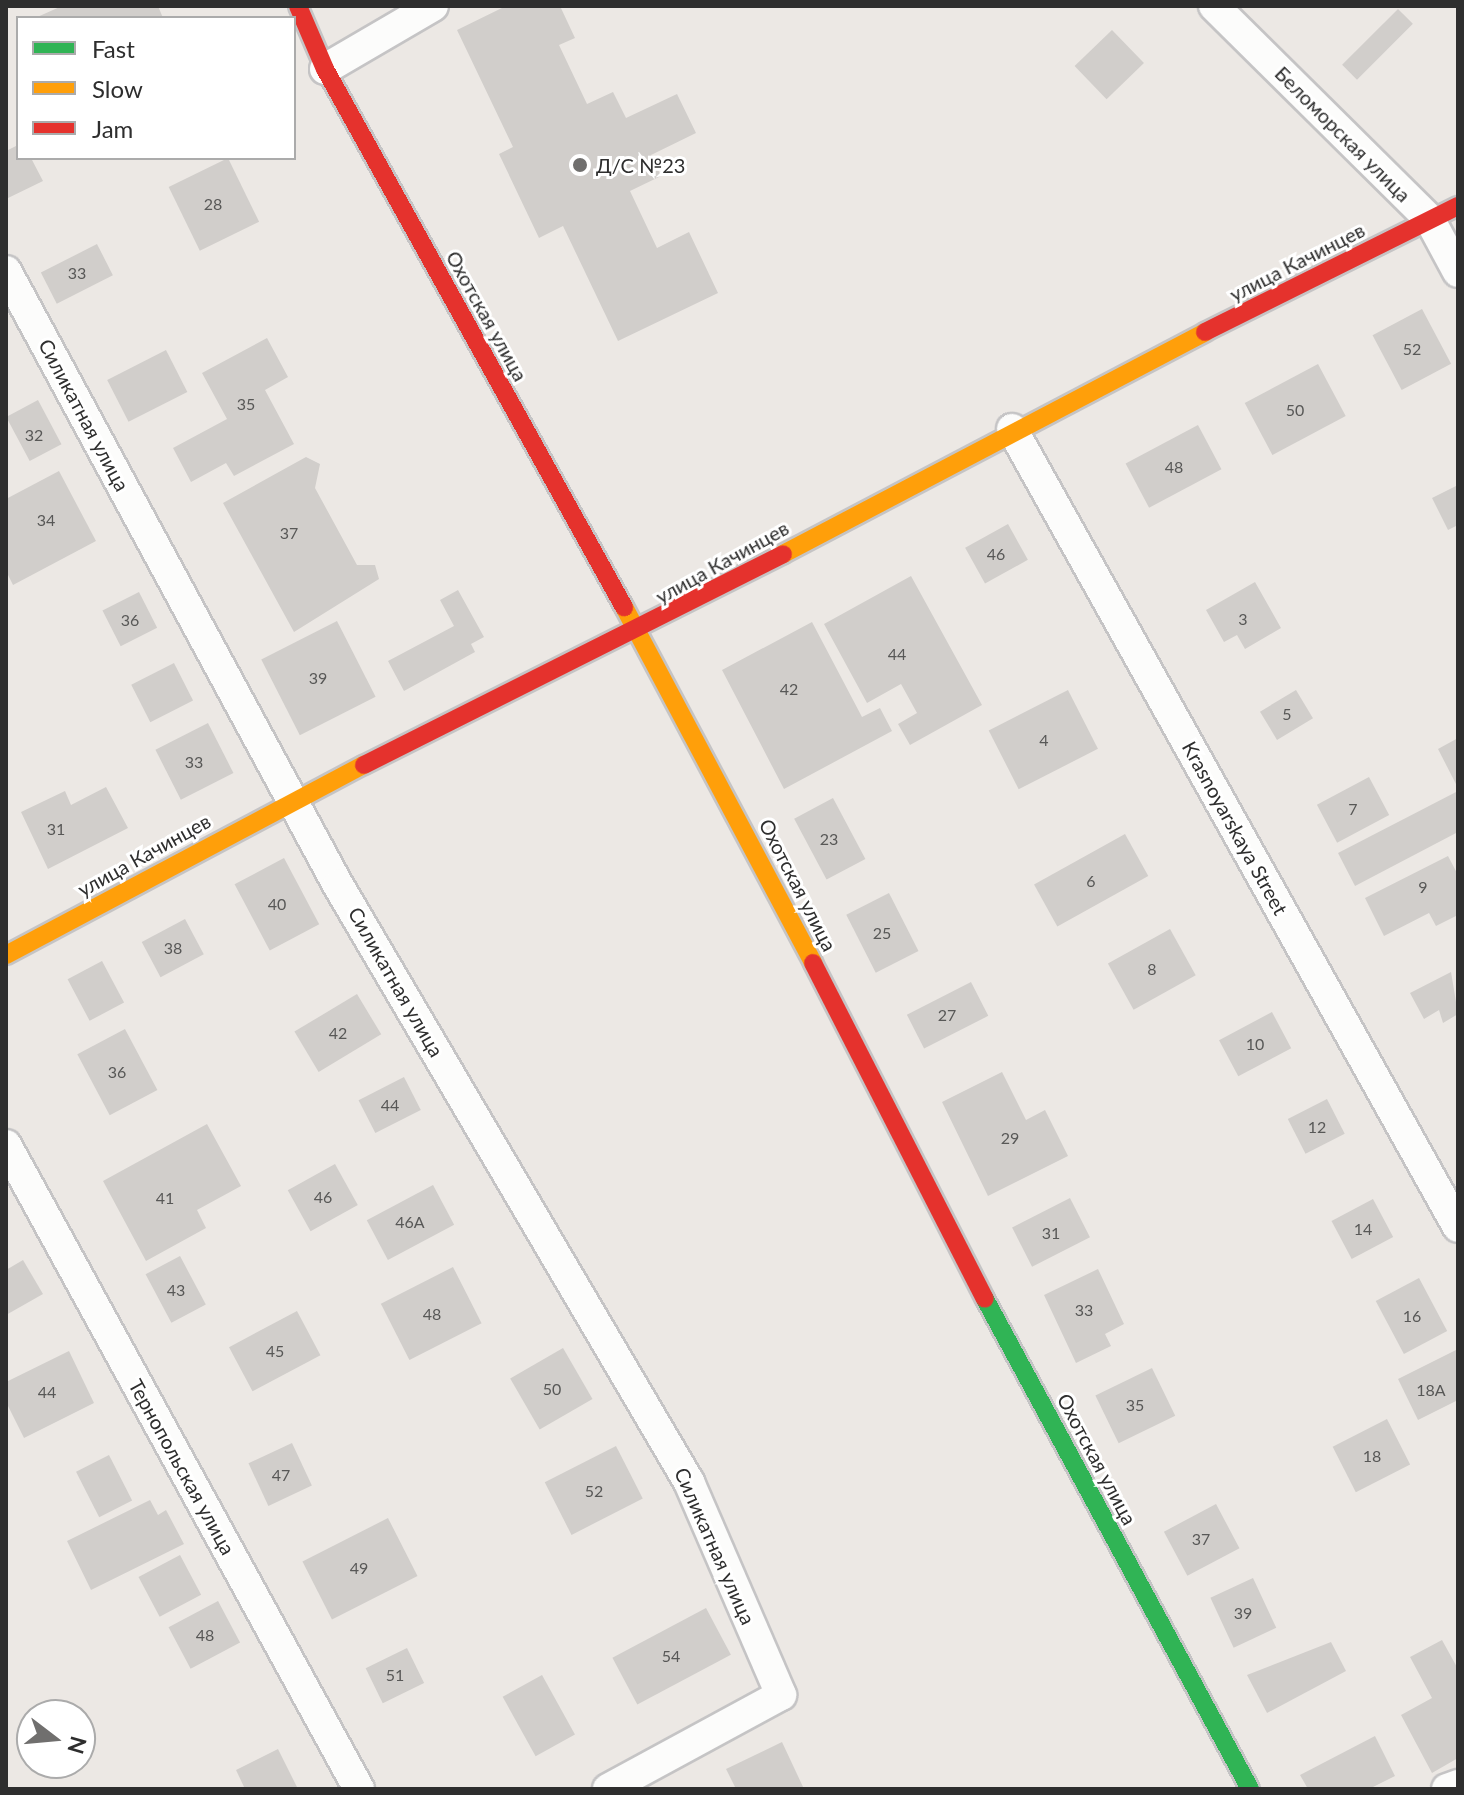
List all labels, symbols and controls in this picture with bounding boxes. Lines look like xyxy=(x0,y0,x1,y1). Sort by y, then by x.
legend xyxy=(16,16,296,160)
text: Fast xyxy=(92,34,135,63)
street label: Беломорская улица xyxy=(1270,61,1416,207)
text: Slow xyxy=(92,74,143,103)
text: Jam xyxy=(92,114,133,143)
place label: Д/С №23 xyxy=(596,153,685,177)
marker: Д/С №23 xyxy=(571,156,589,174)
house number: 28 xyxy=(204,194,222,214)
street label: улица Качинцев xyxy=(1225,218,1369,306)
street label: Охотская улица xyxy=(441,247,533,385)
house number: 33 xyxy=(68,263,86,283)
street label: Силикатная улица xyxy=(34,335,134,495)
house number: 52 xyxy=(1403,339,1421,359)
house number: 35 xyxy=(237,394,255,414)
house number: 50 xyxy=(1286,400,1304,420)
house number: 32 xyxy=(25,425,43,445)
house number: 48 xyxy=(1165,457,1183,477)
house number: 34 xyxy=(37,510,55,530)
street label: улица Качинцев xyxy=(651,516,793,608)
house number: 37 xyxy=(280,523,298,543)
house number: 46 xyxy=(987,544,1005,564)
house number: 3 xyxy=(1238,609,1248,629)
house number: 36 xyxy=(121,610,139,630)
house number: 44 xyxy=(888,644,906,664)
house number: 39 xyxy=(309,668,327,688)
house number: 42 xyxy=(780,679,798,699)
house number: 5 xyxy=(1282,704,1292,724)
house number: 4 xyxy=(1039,730,1049,750)
street label: Krasnoyarskaya Street xyxy=(1177,737,1293,919)
house number: 33 xyxy=(185,752,203,772)
house number: 7 xyxy=(1348,799,1358,819)
street label: улица Качинцев xyxy=(73,809,215,901)
street label: Охотская улица xyxy=(754,815,842,955)
house number: 31 xyxy=(47,819,65,839)
house number: 23 xyxy=(820,829,838,849)
house number: 6 xyxy=(1086,871,1096,891)
house number: 9 xyxy=(1418,877,1428,897)
house number: 40 xyxy=(268,894,286,914)
street label: Силикатная улица xyxy=(343,903,449,1061)
house number: 25 xyxy=(873,923,891,943)
house number: 38 xyxy=(164,938,182,958)
house number: 8 xyxy=(1147,959,1157,979)
house number: 27 xyxy=(938,1005,956,1025)
house number: 42 xyxy=(329,1023,347,1043)
house number: 10 xyxy=(1246,1034,1264,1054)
house number: 36 xyxy=(108,1062,126,1082)
house number: 44 xyxy=(381,1095,399,1115)
house number: 12 xyxy=(1308,1117,1326,1137)
house number: 29 xyxy=(1001,1128,1019,1148)
house number: 46 xyxy=(314,1187,332,1207)
house number: 41 xyxy=(156,1188,174,1208)
house number: 46А xyxy=(395,1212,425,1232)
house number: 14 xyxy=(1354,1219,1372,1239)
house number: 31 xyxy=(1042,1223,1060,1243)
house number: 43 xyxy=(167,1280,185,1300)
house number: 33 xyxy=(1075,1300,1093,1320)
house number: 48 xyxy=(423,1304,441,1324)
house number: 16 xyxy=(1403,1306,1421,1326)
house number: 45 xyxy=(266,1341,284,1361)
street label: Тернопольская улица xyxy=(124,1375,240,1559)
house number: 50 xyxy=(543,1379,561,1399)
house number: 18А xyxy=(1416,1380,1446,1400)
house number: 44 xyxy=(38,1382,56,1402)
street label: Охотская улица xyxy=(1052,1389,1142,1529)
house number: 35 xyxy=(1126,1395,1144,1415)
house number: 18 xyxy=(1363,1446,1381,1466)
street label: Силикатная улица xyxy=(670,1464,760,1628)
house number: 47 xyxy=(272,1465,290,1485)
house number: 52 xyxy=(585,1481,603,1501)
house number: 37 xyxy=(1192,1529,1210,1549)
house number: 49 xyxy=(350,1558,368,1578)
house number: 39 xyxy=(1234,1603,1252,1623)
house number: 48 xyxy=(196,1625,214,1645)
house number: 54 xyxy=(662,1646,680,1666)
house number: 51 xyxy=(386,1665,404,1685)
north arrow xyxy=(16,1699,96,1779)
text: N xyxy=(62,1733,93,1757)

